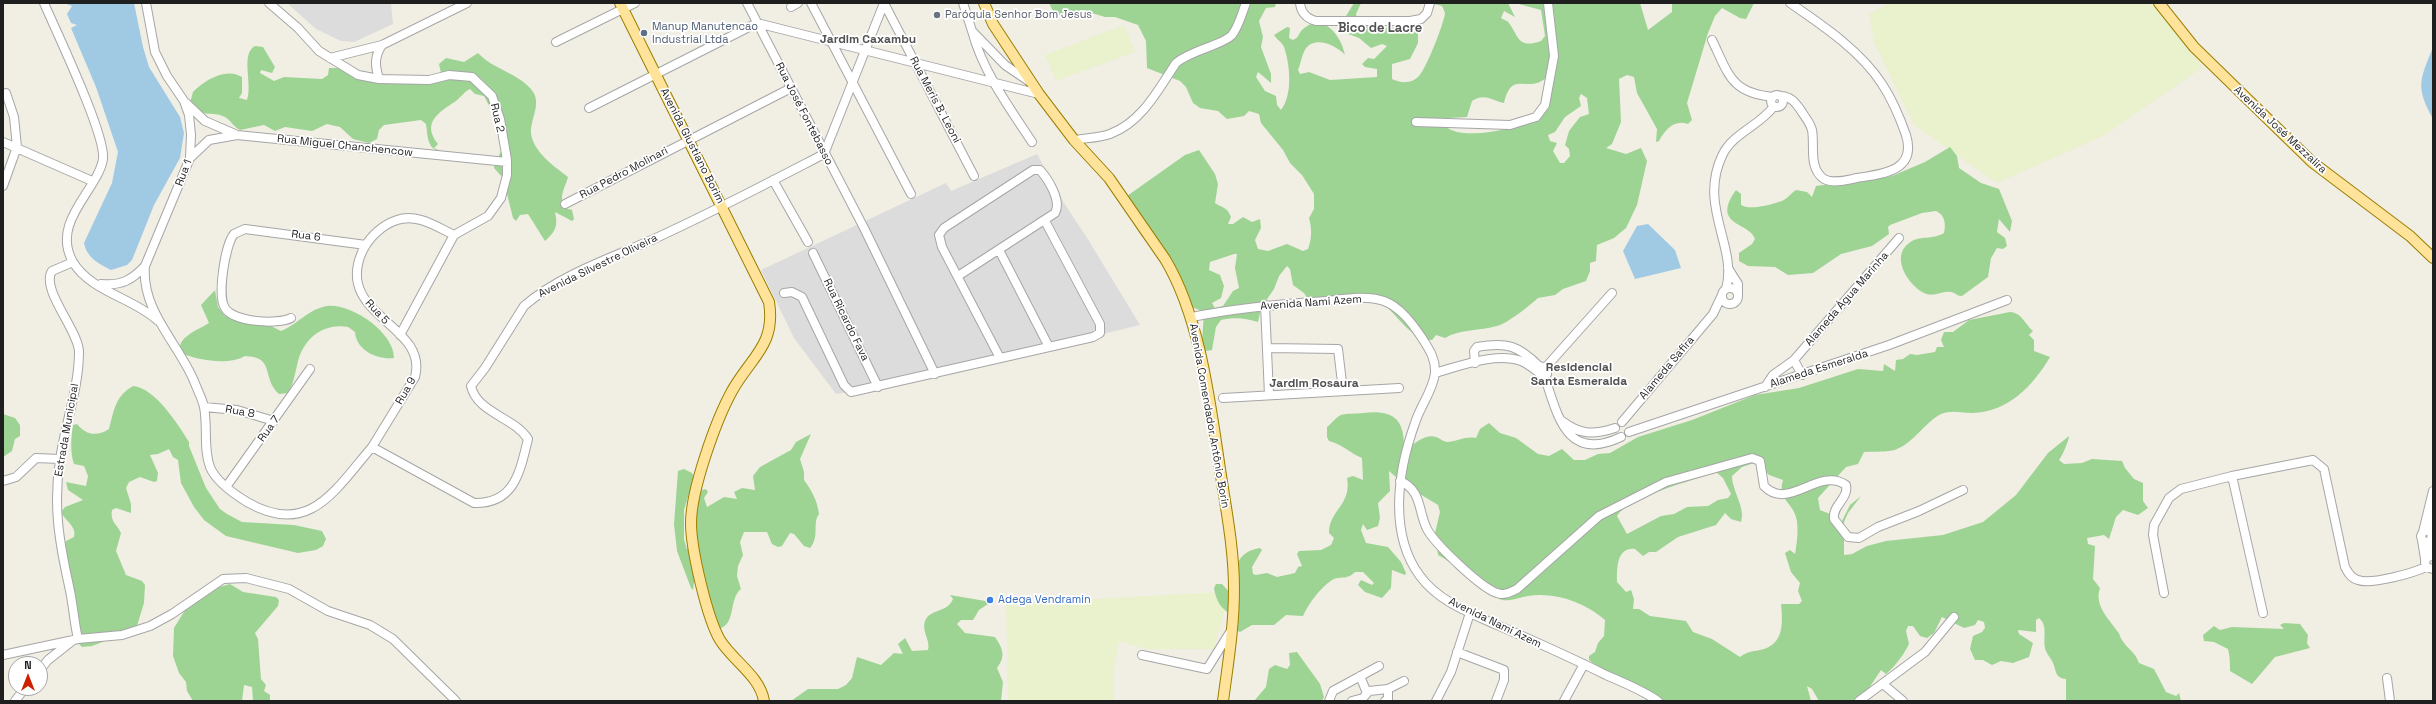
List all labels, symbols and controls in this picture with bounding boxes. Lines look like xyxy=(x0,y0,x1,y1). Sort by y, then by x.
place label: Paróquia Senhor Bom Jesus xyxy=(945,8,1092,22)
marker: Paróquia Senhor Bom Jesus xyxy=(932,10,942,20)
place label: Manup Manutencao Industrial Ltda xyxy=(652,20,758,46)
district label: Bico de Lacre xyxy=(1338,20,1422,36)
marker: Manup Manutencao Industrial Ltda xyxy=(639,28,649,38)
district label: Jardim Caxambu xyxy=(820,33,916,47)
street label: Rua Meris B. Leoni xyxy=(907,55,963,145)
street label: Rua José Fontebasso xyxy=(772,60,836,168)
street label: Avenida José Mezzalira xyxy=(2231,84,2329,176)
street label: Avenida Giustiano Borim xyxy=(657,86,727,206)
street label: Rua 2 xyxy=(487,102,507,134)
street label: Rua Miguel Chanchencow xyxy=(276,132,414,160)
street label: Rua Pedro Molinari xyxy=(578,144,670,202)
street label: Rua 1 xyxy=(173,158,195,188)
street label: Rua 6 xyxy=(291,228,321,244)
street label: Avenida Silvestre Oliveira xyxy=(536,231,660,301)
street label: Alameda Água Marinha xyxy=(1802,249,1892,349)
street label: Rua Ricardo Fava xyxy=(820,277,872,363)
street label: Avenida Nami Azem xyxy=(1260,293,1362,313)
street label: Rua 5 xyxy=(362,297,392,327)
street label: Avenida Comendador Antônio Borin xyxy=(1186,323,1232,509)
street label: Alameda Safira xyxy=(1637,334,1697,402)
street label: Alameda Esmeralda xyxy=(1768,347,1870,391)
district label: Residencial Santa Esmeralda xyxy=(1531,361,1627,389)
street label: Rua 9 xyxy=(393,375,419,407)
district label: Jardim Rosaura xyxy=(1269,377,1359,391)
street label: Estrada Municipal xyxy=(52,382,82,478)
street label: Rua 8 xyxy=(224,403,256,421)
street label: Rua 7 xyxy=(255,413,283,445)
place label: Adega Vendramin xyxy=(998,593,1091,607)
marker: Adega Vendramin xyxy=(985,595,995,605)
street label: Avenida Nami Azem xyxy=(1446,595,1544,651)
north arrow xyxy=(8,656,48,696)
text: N xyxy=(24,658,32,672)

